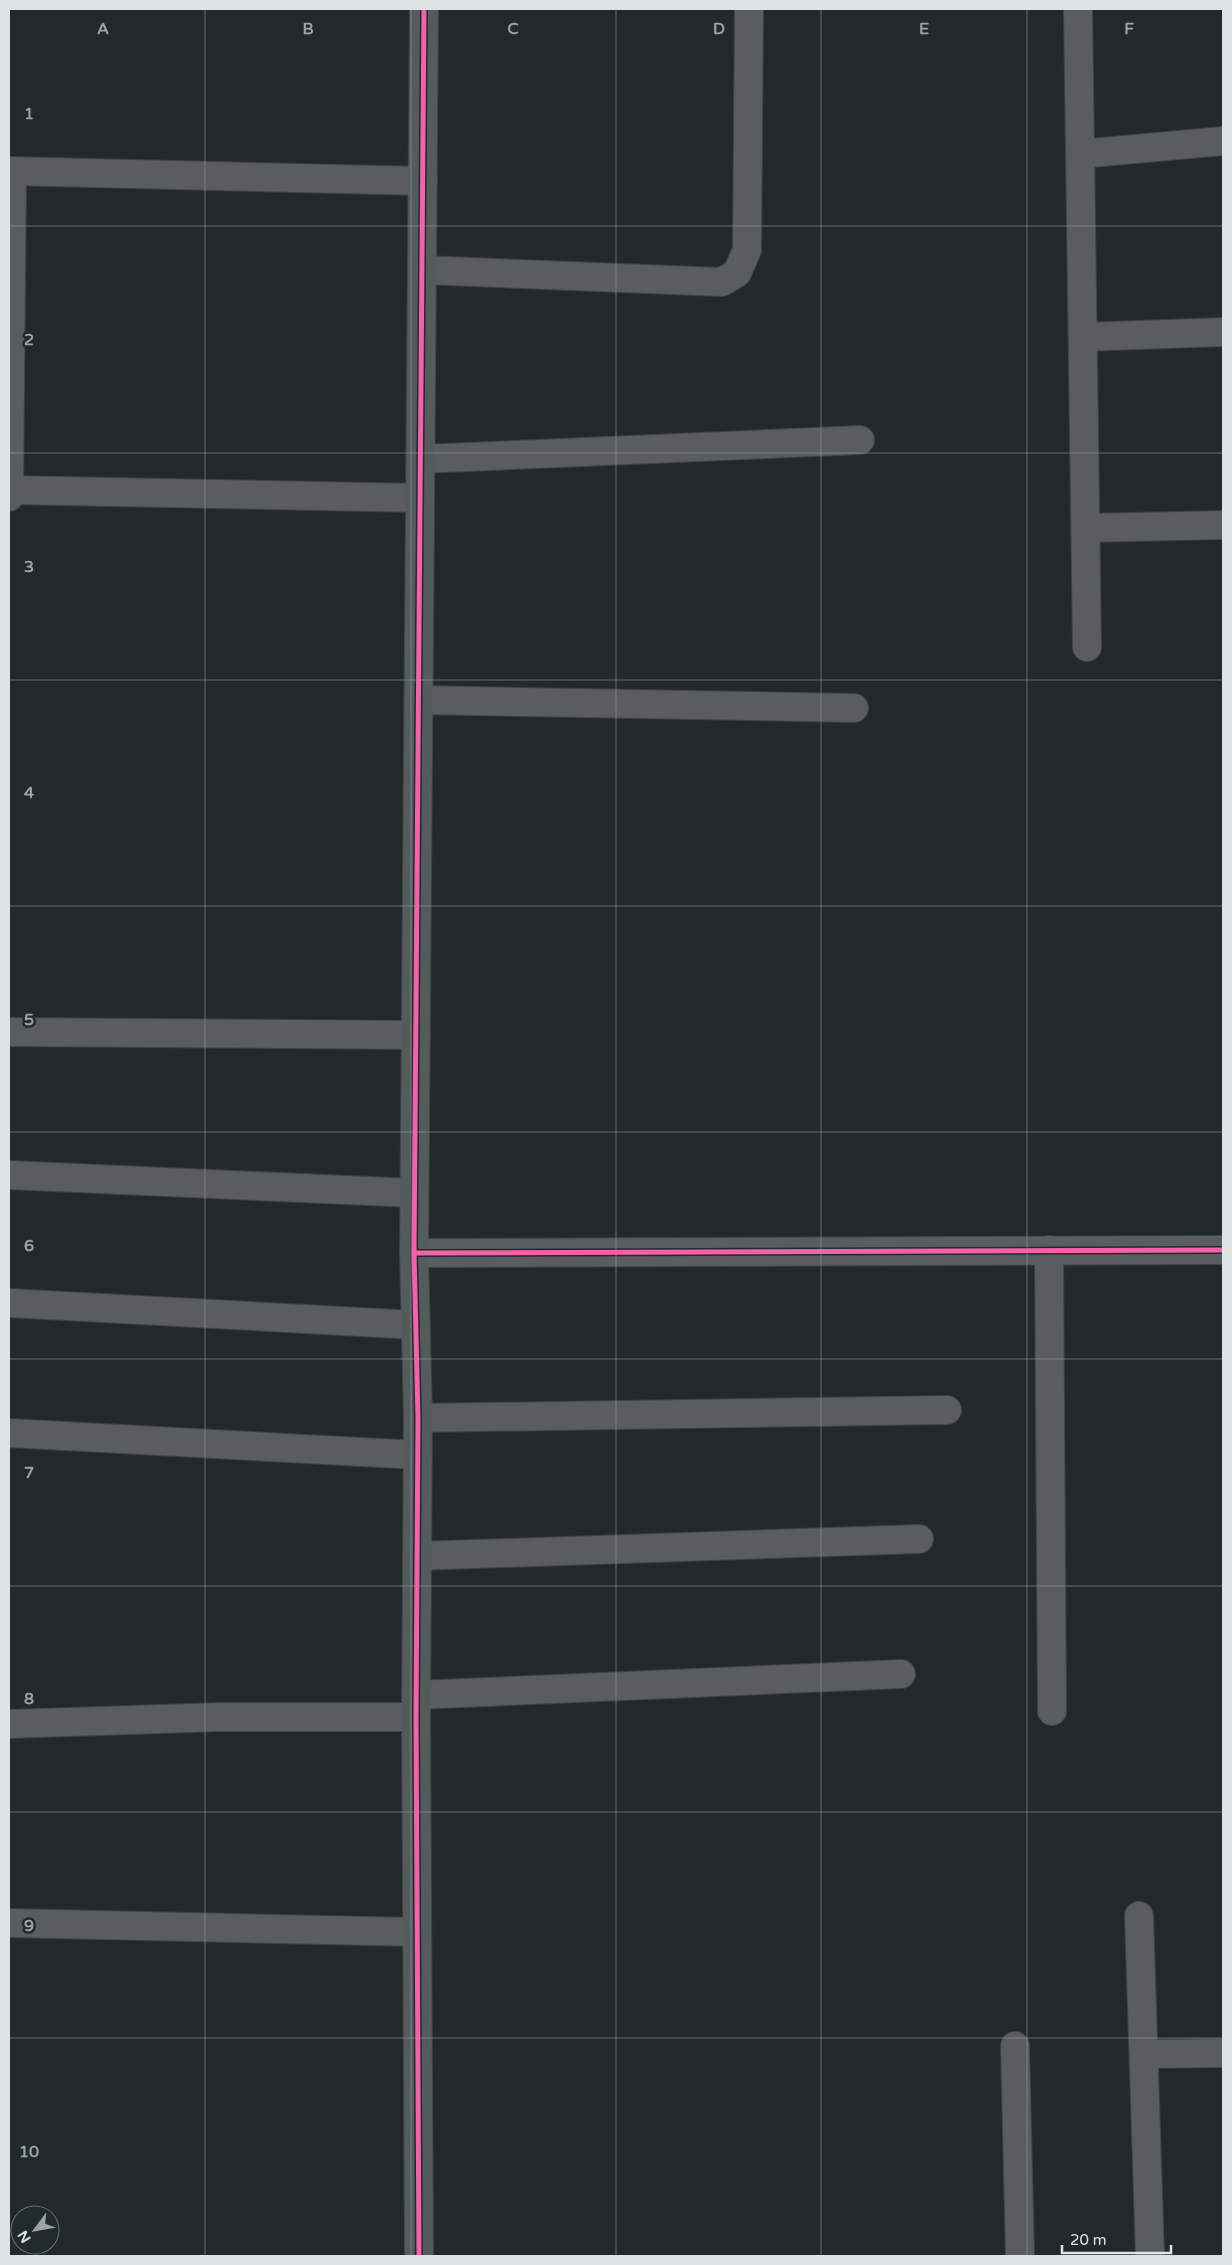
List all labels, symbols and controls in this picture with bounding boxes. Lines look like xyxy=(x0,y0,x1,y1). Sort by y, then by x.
text: A xyxy=(97,19,109,39)
text: B xyxy=(302,19,314,39)
text: C xyxy=(507,19,519,39)
text: D xyxy=(713,19,725,39)
text: E xyxy=(919,19,929,39)
text: F xyxy=(1124,19,1134,39)
text: 1 xyxy=(24,104,34,124)
text: 2 xyxy=(24,330,34,350)
text: 3 xyxy=(24,557,34,577)
text: 4 xyxy=(24,783,34,803)
text: 5 xyxy=(24,1010,34,1030)
text: 6 xyxy=(24,1236,34,1256)
text: 7 xyxy=(24,1463,34,1483)
text: 8 xyxy=(24,1689,34,1709)
text: 9 xyxy=(24,1916,34,1936)
text: 10 xyxy=(19,2142,39,2162)
north arrow xyxy=(10,2205,60,2255)
scale bar xyxy=(1062,2222,1171,2254)
text: N xyxy=(14,2227,35,2246)
text: 20 m xyxy=(1070,2231,1107,2249)

